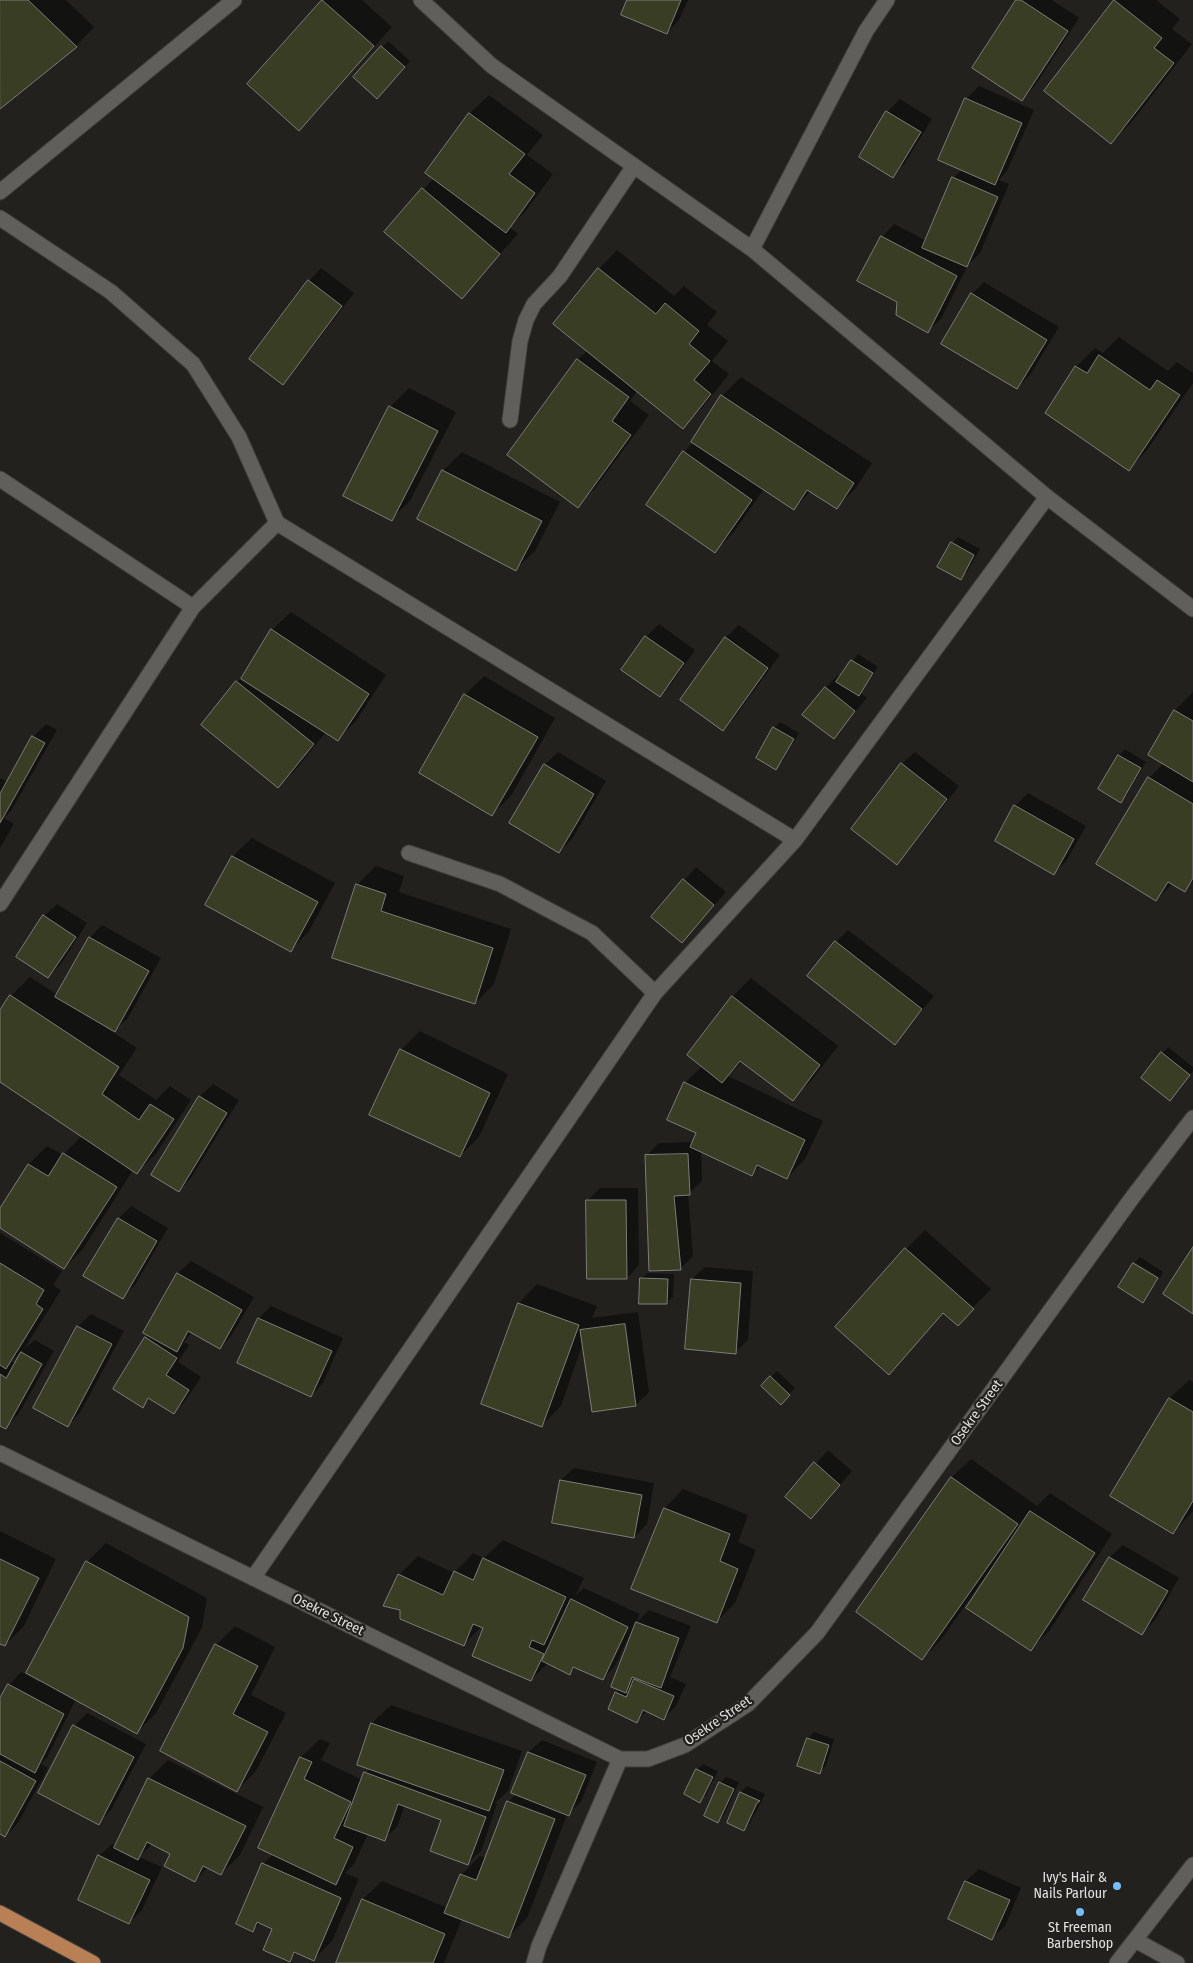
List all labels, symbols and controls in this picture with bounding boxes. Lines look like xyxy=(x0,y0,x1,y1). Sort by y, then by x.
street label: Osekre Street xyxy=(947,1377,1007,1449)
street label: Osekre Street xyxy=(290,1590,366,1640)
street label: Osekre Street xyxy=(681,1692,755,1750)
place label: Ivy's Hair & Nails Parlour xyxy=(1034,1870,1107,1902)
marker: Ivy's Hair & Nails Parlour xyxy=(1111,1880,1123,1892)
marker: St Freeman Barbershop xyxy=(1074,1906,1086,1918)
place label: St Freeman Barbershop xyxy=(1047,1920,1113,1952)

